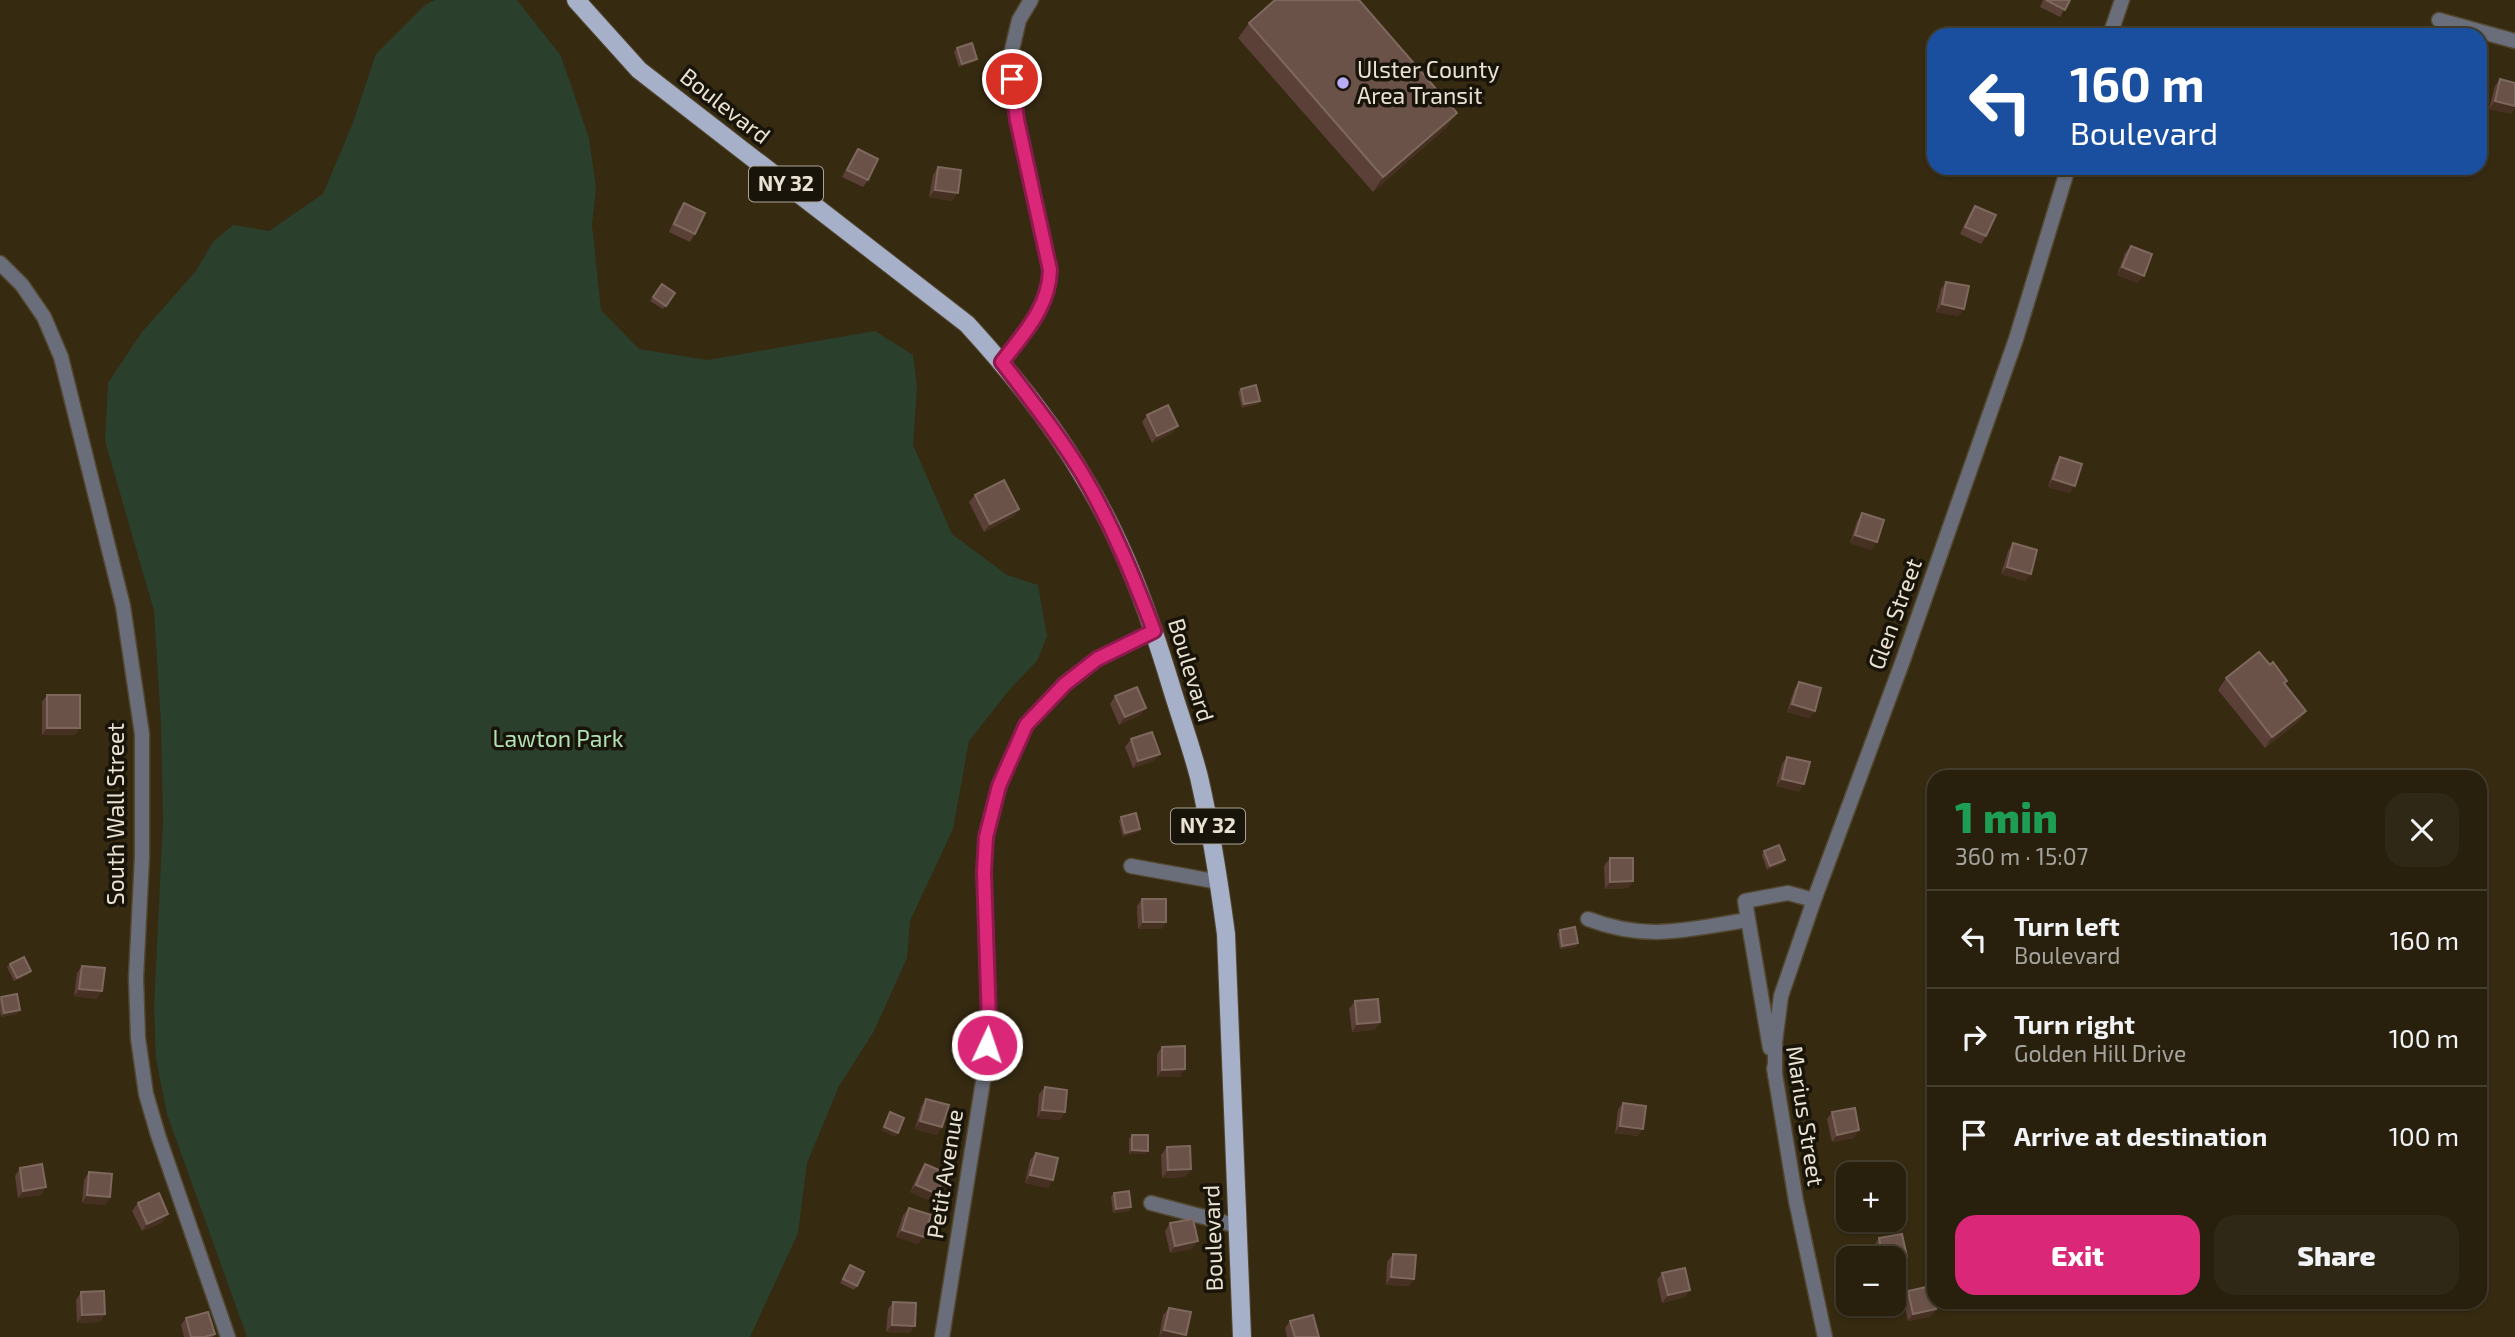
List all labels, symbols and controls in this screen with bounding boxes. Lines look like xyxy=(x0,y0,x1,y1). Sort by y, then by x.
pin xyxy=(982,49,1042,109)
text: 160 m xyxy=(2070,53,2205,112)
place label: Ulster County Area Transit xyxy=(1357,55,1499,109)
icon: left xyxy=(1955,56,2046,147)
icon: arrive xyxy=(993,60,1031,98)
street label: Boulevard xyxy=(675,61,776,149)
marker: Ulster County Area Transit xyxy=(1335,75,1351,91)
text: Boulevard xyxy=(2070,113,2218,151)
road number: NY 32 xyxy=(749,166,823,202)
street label: Glen Street xyxy=(1861,554,1927,673)
street label: Boulevard xyxy=(1163,615,1221,725)
street label: South Wall Street xyxy=(101,723,129,905)
park label: Lawton Park xyxy=(493,724,624,752)
text: 1 min xyxy=(1955,791,2058,841)
button: close xyxy=(2385,793,2459,867)
road number: NY 32 xyxy=(1171,808,1245,844)
text: 360 m · 15:07 xyxy=(1955,842,2088,870)
text: Turn left xyxy=(2014,910,2120,941)
icon: left xyxy=(1955,920,1993,958)
text: 160 m xyxy=(2390,924,2459,955)
text: Boulevard xyxy=(2014,941,2120,969)
position arrow xyxy=(950,1008,1024,1082)
text: Turn right xyxy=(2014,1008,2135,1039)
icon: right xyxy=(1955,1018,1993,1056)
text: 100 m xyxy=(2389,1022,2459,1053)
text: Golden Hill Drive xyxy=(2014,1039,2186,1067)
street label: Marius Street xyxy=(1781,1044,1831,1188)
street label: Petit Avenue xyxy=(920,1107,968,1241)
icon: arrive xyxy=(1955,1116,1993,1154)
text: Arrive at destination xyxy=(2014,1120,2267,1151)
text: 100 m xyxy=(2389,1120,2459,1151)
map controls xyxy=(1836,1162,1906,1316)
button: + xyxy=(1836,1162,1906,1232)
street label: Boulevard xyxy=(1196,1184,1228,1292)
button: Exit xyxy=(1955,1215,2200,1295)
button: Share xyxy=(2214,1215,2459,1295)
button: − xyxy=(1836,1246,1906,1316)

